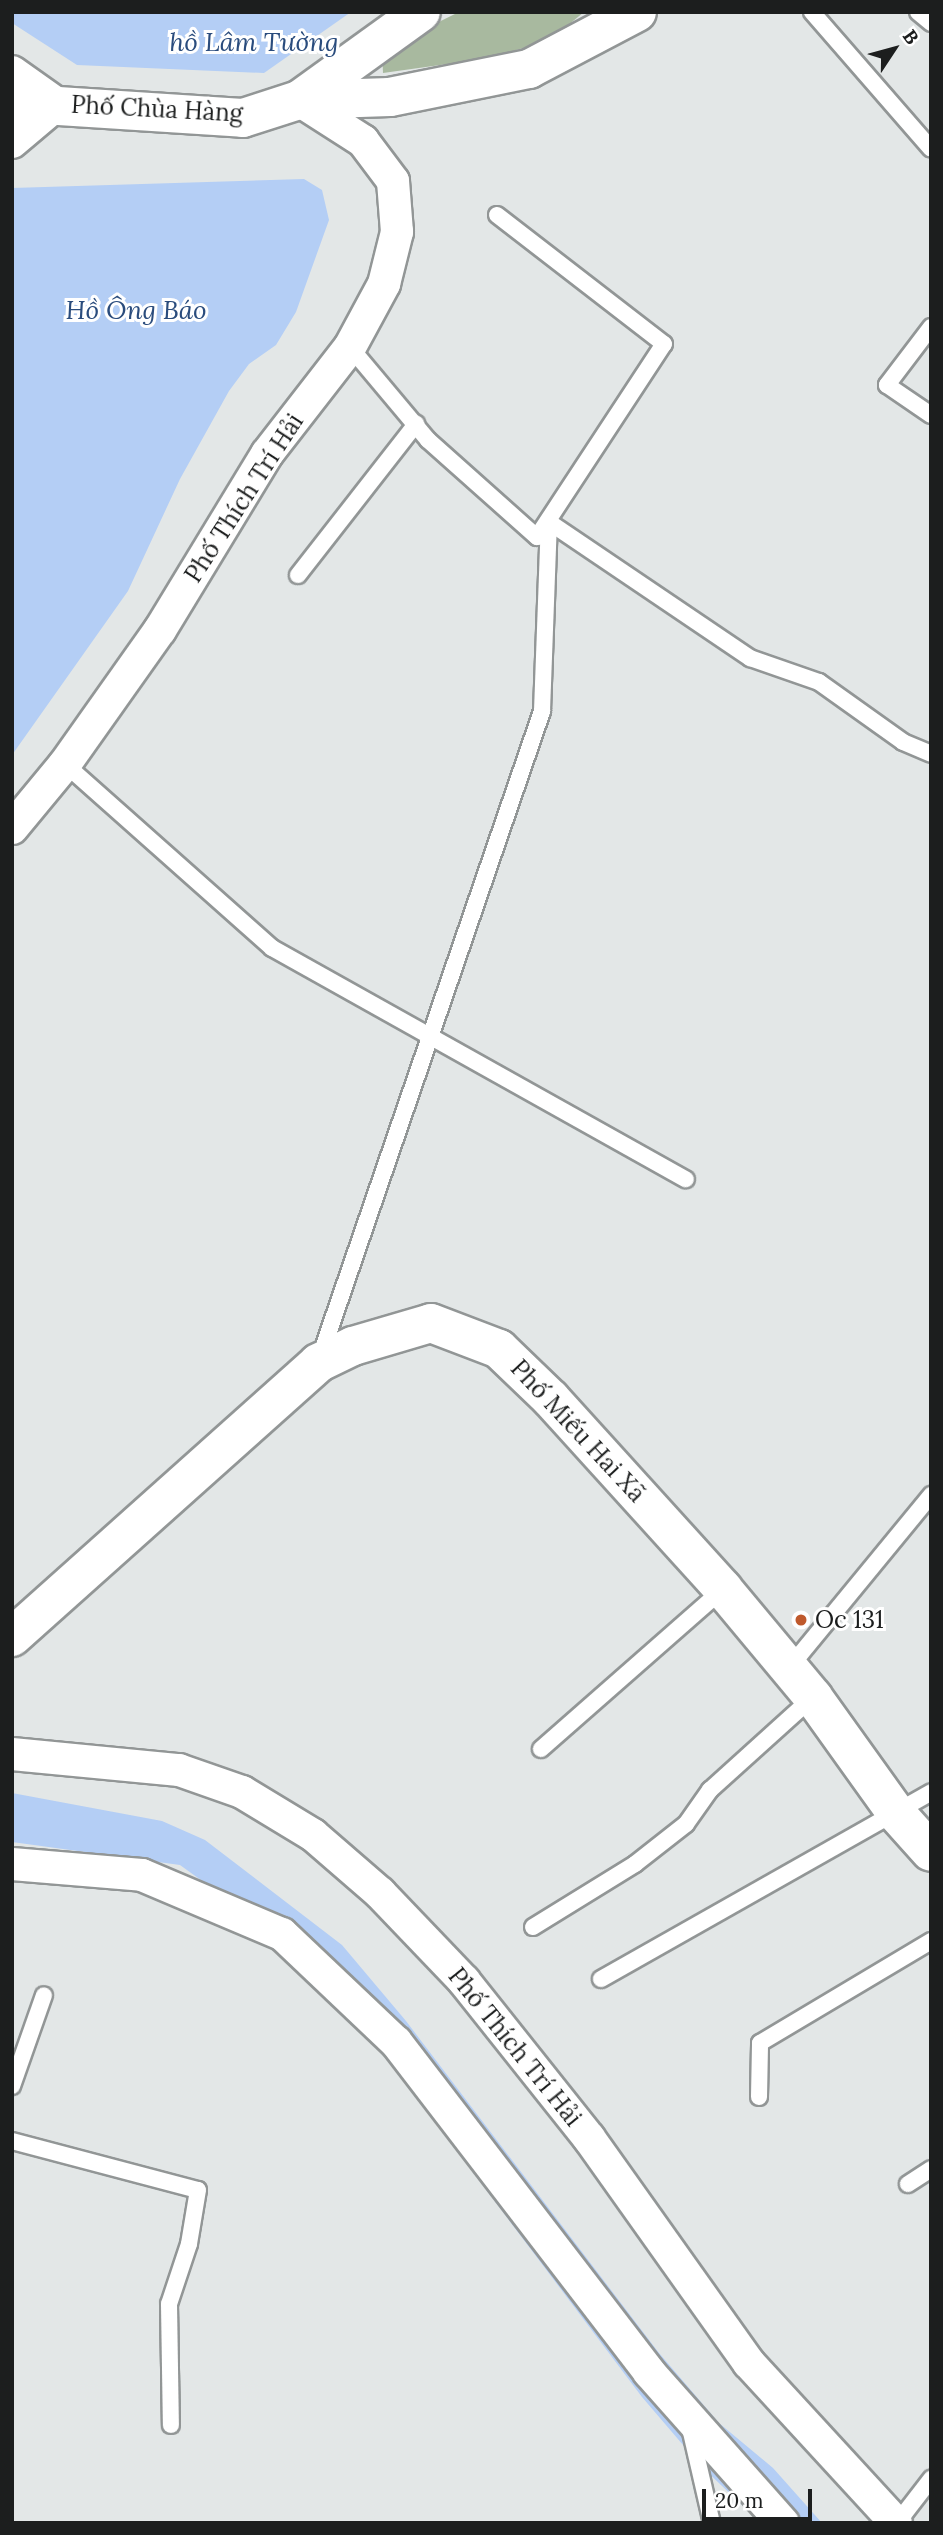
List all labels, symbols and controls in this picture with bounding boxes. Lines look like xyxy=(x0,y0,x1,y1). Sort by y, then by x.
north arrow xyxy=(859,14,929,84)
text: B xyxy=(898,25,924,49)
water label: hồ Lâm Tường xyxy=(169,26,339,58)
street label: Phố Chùa Hàng xyxy=(70,90,244,128)
water label: Hồ Ông Báo xyxy=(65,294,207,326)
street label: Phố Thích Trí Hải xyxy=(179,408,309,588)
street label: Phố Miếu Hai Xã xyxy=(505,1354,651,1508)
place label: Oc 131 xyxy=(815,1606,884,1634)
marker: Oc 131 xyxy=(793,1612,809,1628)
street label: Phố Thích Trí Hải xyxy=(442,1962,588,2132)
scale bar xyxy=(705,2476,815,2520)
text: 20 m xyxy=(715,2487,764,2514)

